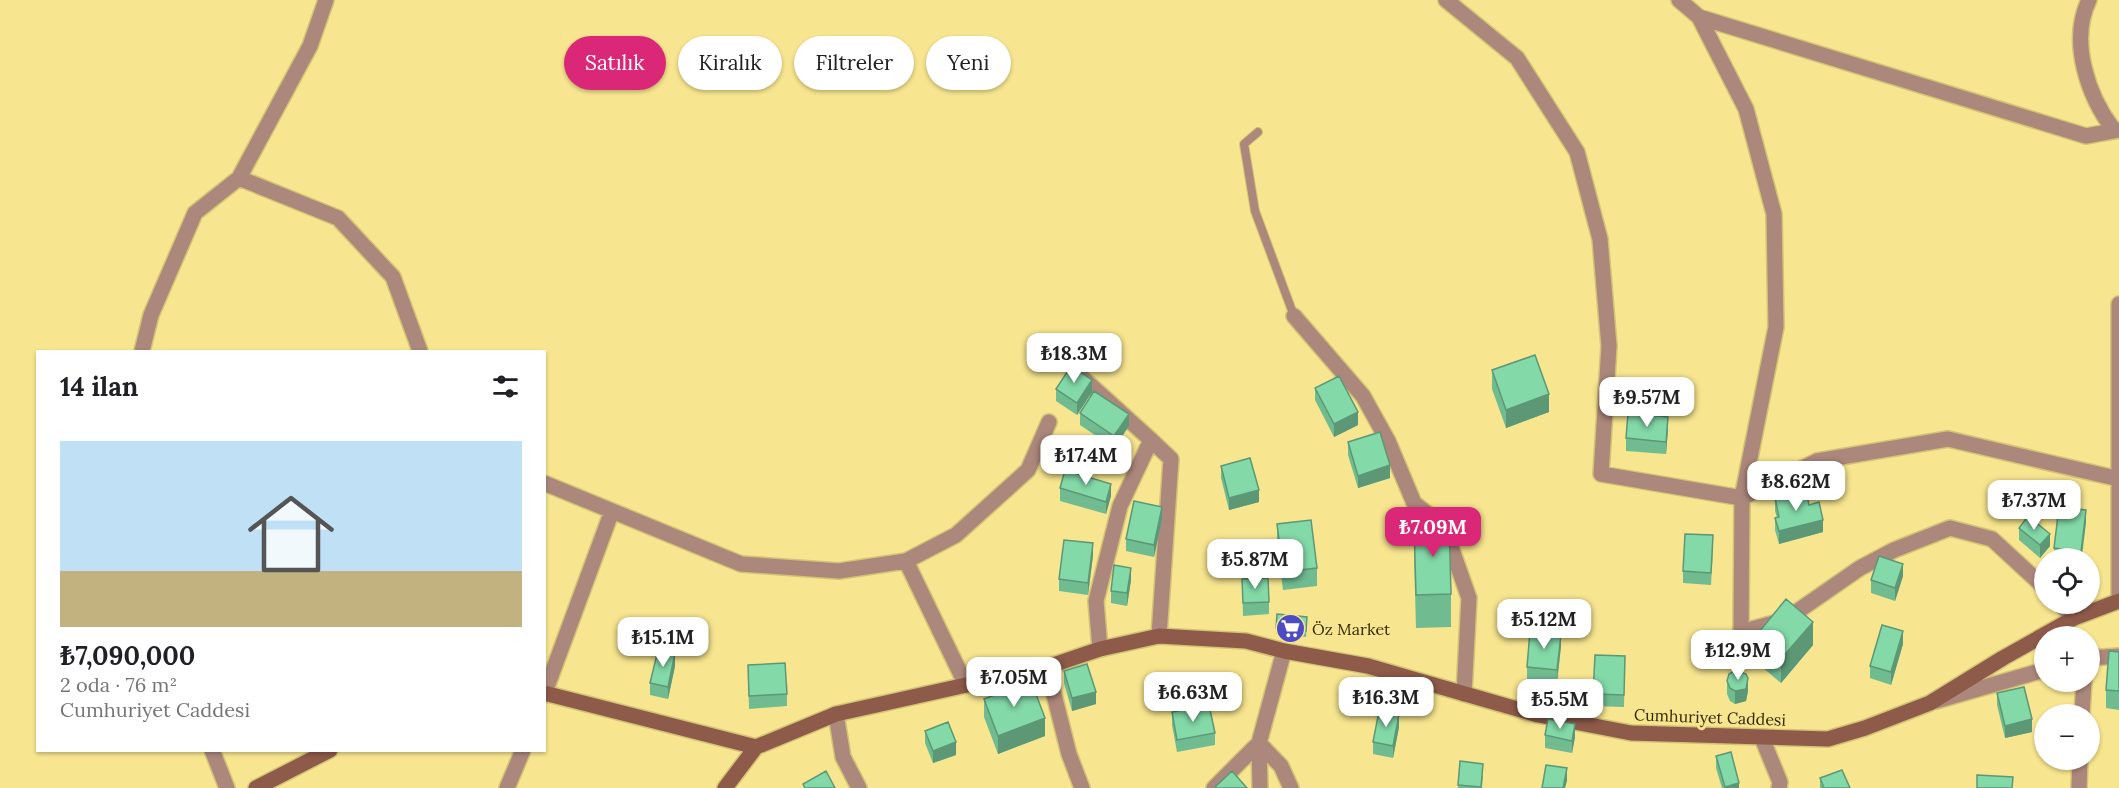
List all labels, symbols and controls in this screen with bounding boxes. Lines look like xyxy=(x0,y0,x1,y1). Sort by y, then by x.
chip: Satılık xyxy=(564,36,666,90)
chip: Kiralık xyxy=(678,36,782,90)
chip: Filtreler xyxy=(794,36,914,90)
chip: Yeni xyxy=(926,36,1011,90)
pin: ₺18.3M xyxy=(1025,333,1123,384)
text: ₺18.3M xyxy=(1041,340,1107,365)
text: 14 ilan xyxy=(60,370,138,403)
icon: filters xyxy=(489,370,522,403)
pin: ₺9.57M xyxy=(1598,377,1696,428)
text: ₺9.57M xyxy=(1613,384,1681,409)
pin: ₺17.4M xyxy=(1037,435,1135,486)
text: ₺17.4M xyxy=(1054,442,1118,467)
pin: ₺8.62M xyxy=(1747,461,1845,512)
text: ₺8.62M xyxy=(1761,468,1831,493)
icon: home xyxy=(237,480,345,588)
pin: ₺7.37M xyxy=(1985,480,2083,531)
text: ₺7.37M xyxy=(2002,487,2066,512)
pin: ₺7.09M xyxy=(1384,507,1482,558)
text: ₺7.09M xyxy=(1399,514,1467,539)
pin: ₺5.87M xyxy=(1206,539,1304,590)
text: ₺5.87M xyxy=(1221,546,1289,571)
map controls xyxy=(2034,548,2100,770)
button: locate xyxy=(2034,548,2100,614)
pin: ₺5.12M xyxy=(1495,599,1593,650)
text: ₺5.12M xyxy=(1511,606,1577,631)
supermarket icon: Öz Market xyxy=(1275,613,1307,645)
pin: ₺15.1M xyxy=(614,617,712,668)
place label: Öz Market xyxy=(1312,619,1391,639)
text: ₺15.1M xyxy=(632,624,694,649)
button: + xyxy=(2034,626,2100,692)
pin: ₺12.9M xyxy=(1689,630,1787,681)
text: ₺12.9M xyxy=(1705,637,1771,662)
text: ₺7,090,000 xyxy=(60,639,195,672)
pin: ₺7.05M xyxy=(965,657,1063,708)
text: ₺7.05M xyxy=(980,664,1048,689)
text: 2 oda · 76 m² xyxy=(60,672,177,697)
pin: ₺6.63M xyxy=(1144,672,1242,723)
pin: ₺16.3M xyxy=(1337,677,1435,728)
text: ₺6.63M xyxy=(1158,679,1228,704)
pin: ₺5.5M xyxy=(1518,679,1602,730)
text: ₺16.3M xyxy=(1353,684,1419,709)
text: ₺5.5M xyxy=(1531,686,1589,711)
text: Cumhuriyet Caddesi xyxy=(60,697,250,722)
street label: Cumhuriyet Caddesi xyxy=(1634,704,1786,730)
button: − xyxy=(2034,704,2100,770)

